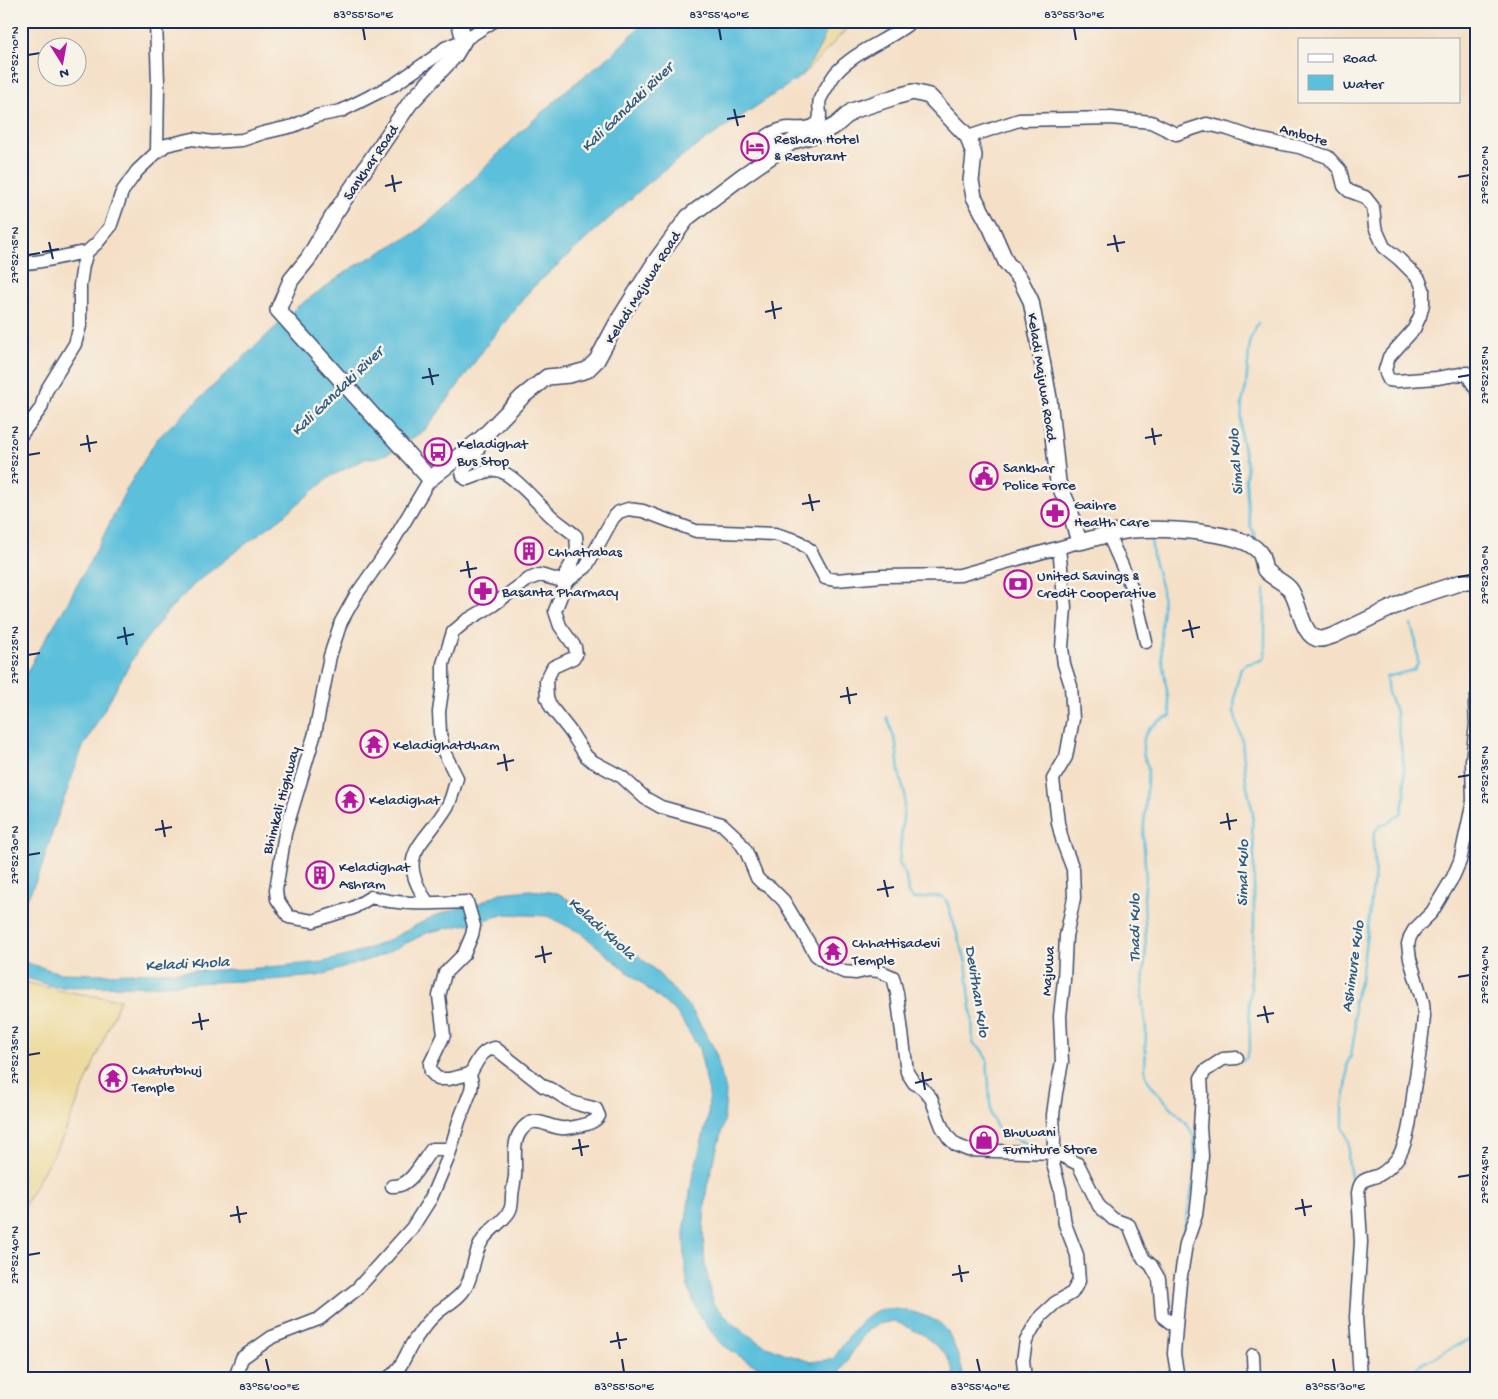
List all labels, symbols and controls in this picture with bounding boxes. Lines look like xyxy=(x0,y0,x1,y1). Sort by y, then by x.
text: 83°55'50"E xyxy=(333,9,393,23)
text: 83°55'40"E xyxy=(690,9,749,23)
text: 83°55'30"E xyxy=(1044,9,1104,23)
text: 27°52'10"N xyxy=(9,26,23,84)
north arrow xyxy=(38,38,88,88)
legend xyxy=(1298,38,1460,102)
text: Road xyxy=(1343,50,1377,68)
water label: Kali Gandaki River xyxy=(578,58,681,157)
text: N xyxy=(58,63,70,82)
text: Water xyxy=(1343,76,1385,94)
street label: Sankhar Road xyxy=(340,121,404,204)
street label: Ambote xyxy=(1277,121,1330,151)
place label: Resham Hotel & Resturant xyxy=(774,131,859,166)
hotel icon: Resham Hotel & Resturant xyxy=(740,132,770,162)
text: 27°52'20"N xyxy=(1479,146,1493,204)
text: 27°52'15"N xyxy=(9,226,23,283)
street label: Keladi Majuwa Road xyxy=(602,227,686,348)
street label: Keladi Majuwa Road xyxy=(1022,312,1060,444)
water label: Kali Gandaki River xyxy=(288,342,391,441)
text: 27°52'25"N xyxy=(1479,346,1493,404)
text: 27°52'20"N xyxy=(9,426,23,484)
water label: Simal Kulo xyxy=(1226,427,1249,496)
place label: Keladighat Bus Stop xyxy=(456,436,530,471)
bus stop icon: Keladighat Bus Stop xyxy=(423,437,453,467)
place label: Sankhar Police Force xyxy=(1002,460,1076,495)
public building icon: Sankhar Police Force xyxy=(969,461,999,491)
place label: Gaihre Health Care xyxy=(1074,497,1149,532)
pharmacy icon: Gaihre Health Care xyxy=(1040,498,1070,528)
building icon: Chhatrabas xyxy=(514,536,544,566)
place label: Chhatrabas xyxy=(548,544,623,562)
text: 27°52'30"N xyxy=(1479,546,1493,604)
place label: United Savings & Credit Cooperative xyxy=(1037,568,1156,603)
bank icon: United Savings & Credit Cooperative xyxy=(1003,569,1033,599)
pharmacy icon: Basanta Pharmacy xyxy=(468,576,498,606)
place label: Basanta Pharmacy xyxy=(501,584,619,602)
text: 27°52'25"N xyxy=(9,626,23,684)
temple icon: Keladighatdham xyxy=(359,729,389,759)
place label: Keladighatdham xyxy=(393,737,500,755)
street label: Bhimkali Highway xyxy=(259,744,305,857)
text: 27°52'35"N xyxy=(1479,746,1493,804)
temple icon: Keladighat xyxy=(335,784,365,814)
place label: Keladighat xyxy=(369,792,442,810)
text: 27°52'30"N xyxy=(9,826,23,884)
water label: Simal Kulo xyxy=(1234,839,1255,907)
place label: Keladighat Ashram xyxy=(339,859,412,894)
building icon: Keladighat Ashram xyxy=(305,860,335,890)
water label: Thadi Kulo xyxy=(1127,893,1146,962)
water label: Keladi Khola xyxy=(563,894,639,966)
water label: Ashimure Kulo xyxy=(1339,919,1370,1013)
place label: Chhattisadevi Temple xyxy=(851,935,940,970)
temple icon: Chhattisadevi Temple xyxy=(818,936,848,966)
water label: Devithan Kulo xyxy=(959,944,992,1040)
street label: Majuwa xyxy=(1038,945,1060,997)
text: 27°52'40"N xyxy=(1479,946,1493,1004)
water label: Keladi Khola xyxy=(145,954,231,977)
text: 27°52'35"N xyxy=(9,1026,23,1084)
place label: Chaturbhuj Temple xyxy=(131,1062,202,1097)
temple icon: Chaturbhuj Temple xyxy=(98,1063,128,1093)
place label: Bhuwani Furniture Store xyxy=(1002,1124,1097,1159)
shop icon: Bhuwani Furniture Store xyxy=(969,1125,999,1155)
text: 27°52'45"N xyxy=(1479,1146,1493,1204)
text: 27°52'40"N xyxy=(9,1226,23,1284)
text: 83°56'00"E xyxy=(239,1381,299,1395)
text: 83°55'50"E xyxy=(594,1381,654,1395)
text: 83°55'40"E xyxy=(951,1381,1010,1395)
text: 83°55'30"E xyxy=(1305,1381,1365,1395)

